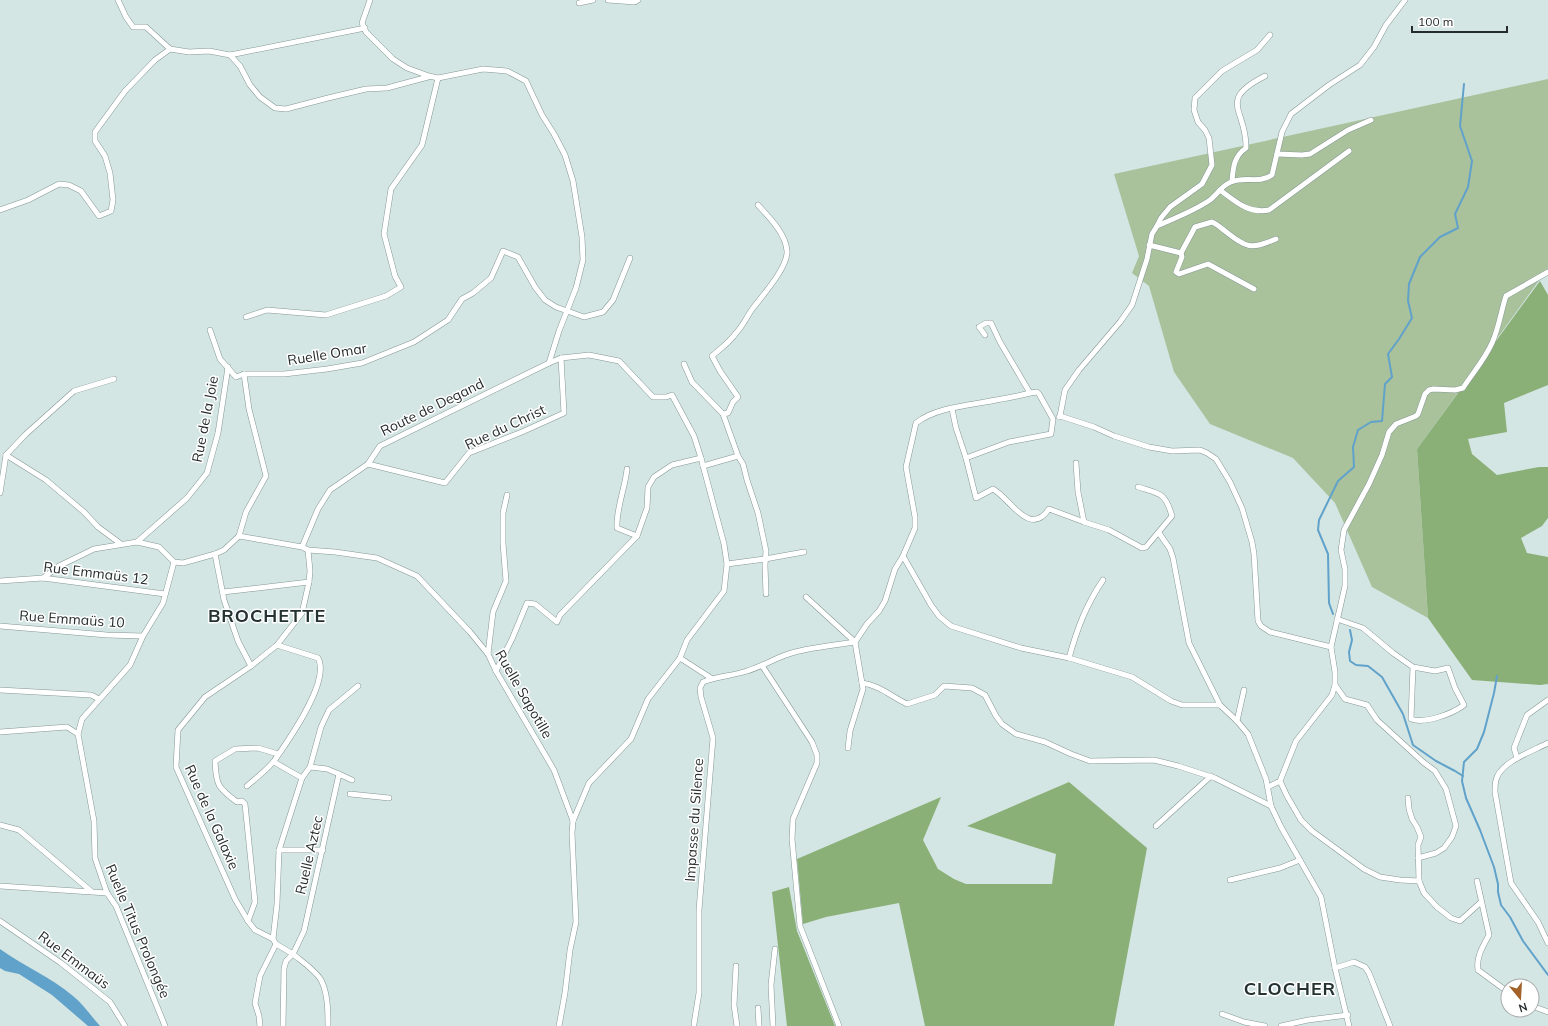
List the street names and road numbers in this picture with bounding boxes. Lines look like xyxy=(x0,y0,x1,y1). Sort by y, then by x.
street label: Ruelle Omar xyxy=(286,339,369,369)
street label: Rue de la Joie xyxy=(188,374,222,464)
street label: Route de Degand xyxy=(377,374,487,440)
street label: Rue du Christ xyxy=(462,400,548,454)
street label: Rue Emmaüs 12 xyxy=(42,558,150,588)
street label: Rue Emmaüs 10 xyxy=(19,606,125,632)
street label: Ruelle Sapotille xyxy=(491,647,557,741)
street label: Impasse du Silence xyxy=(681,758,707,882)
street label: Rue de la Galaxie xyxy=(181,762,243,872)
street label: Ruelle Aztec xyxy=(291,814,327,896)
street label: Ruelle Titus Prolongée xyxy=(102,861,174,1001)
street label: Rue Emmaüs xyxy=(35,927,114,993)

